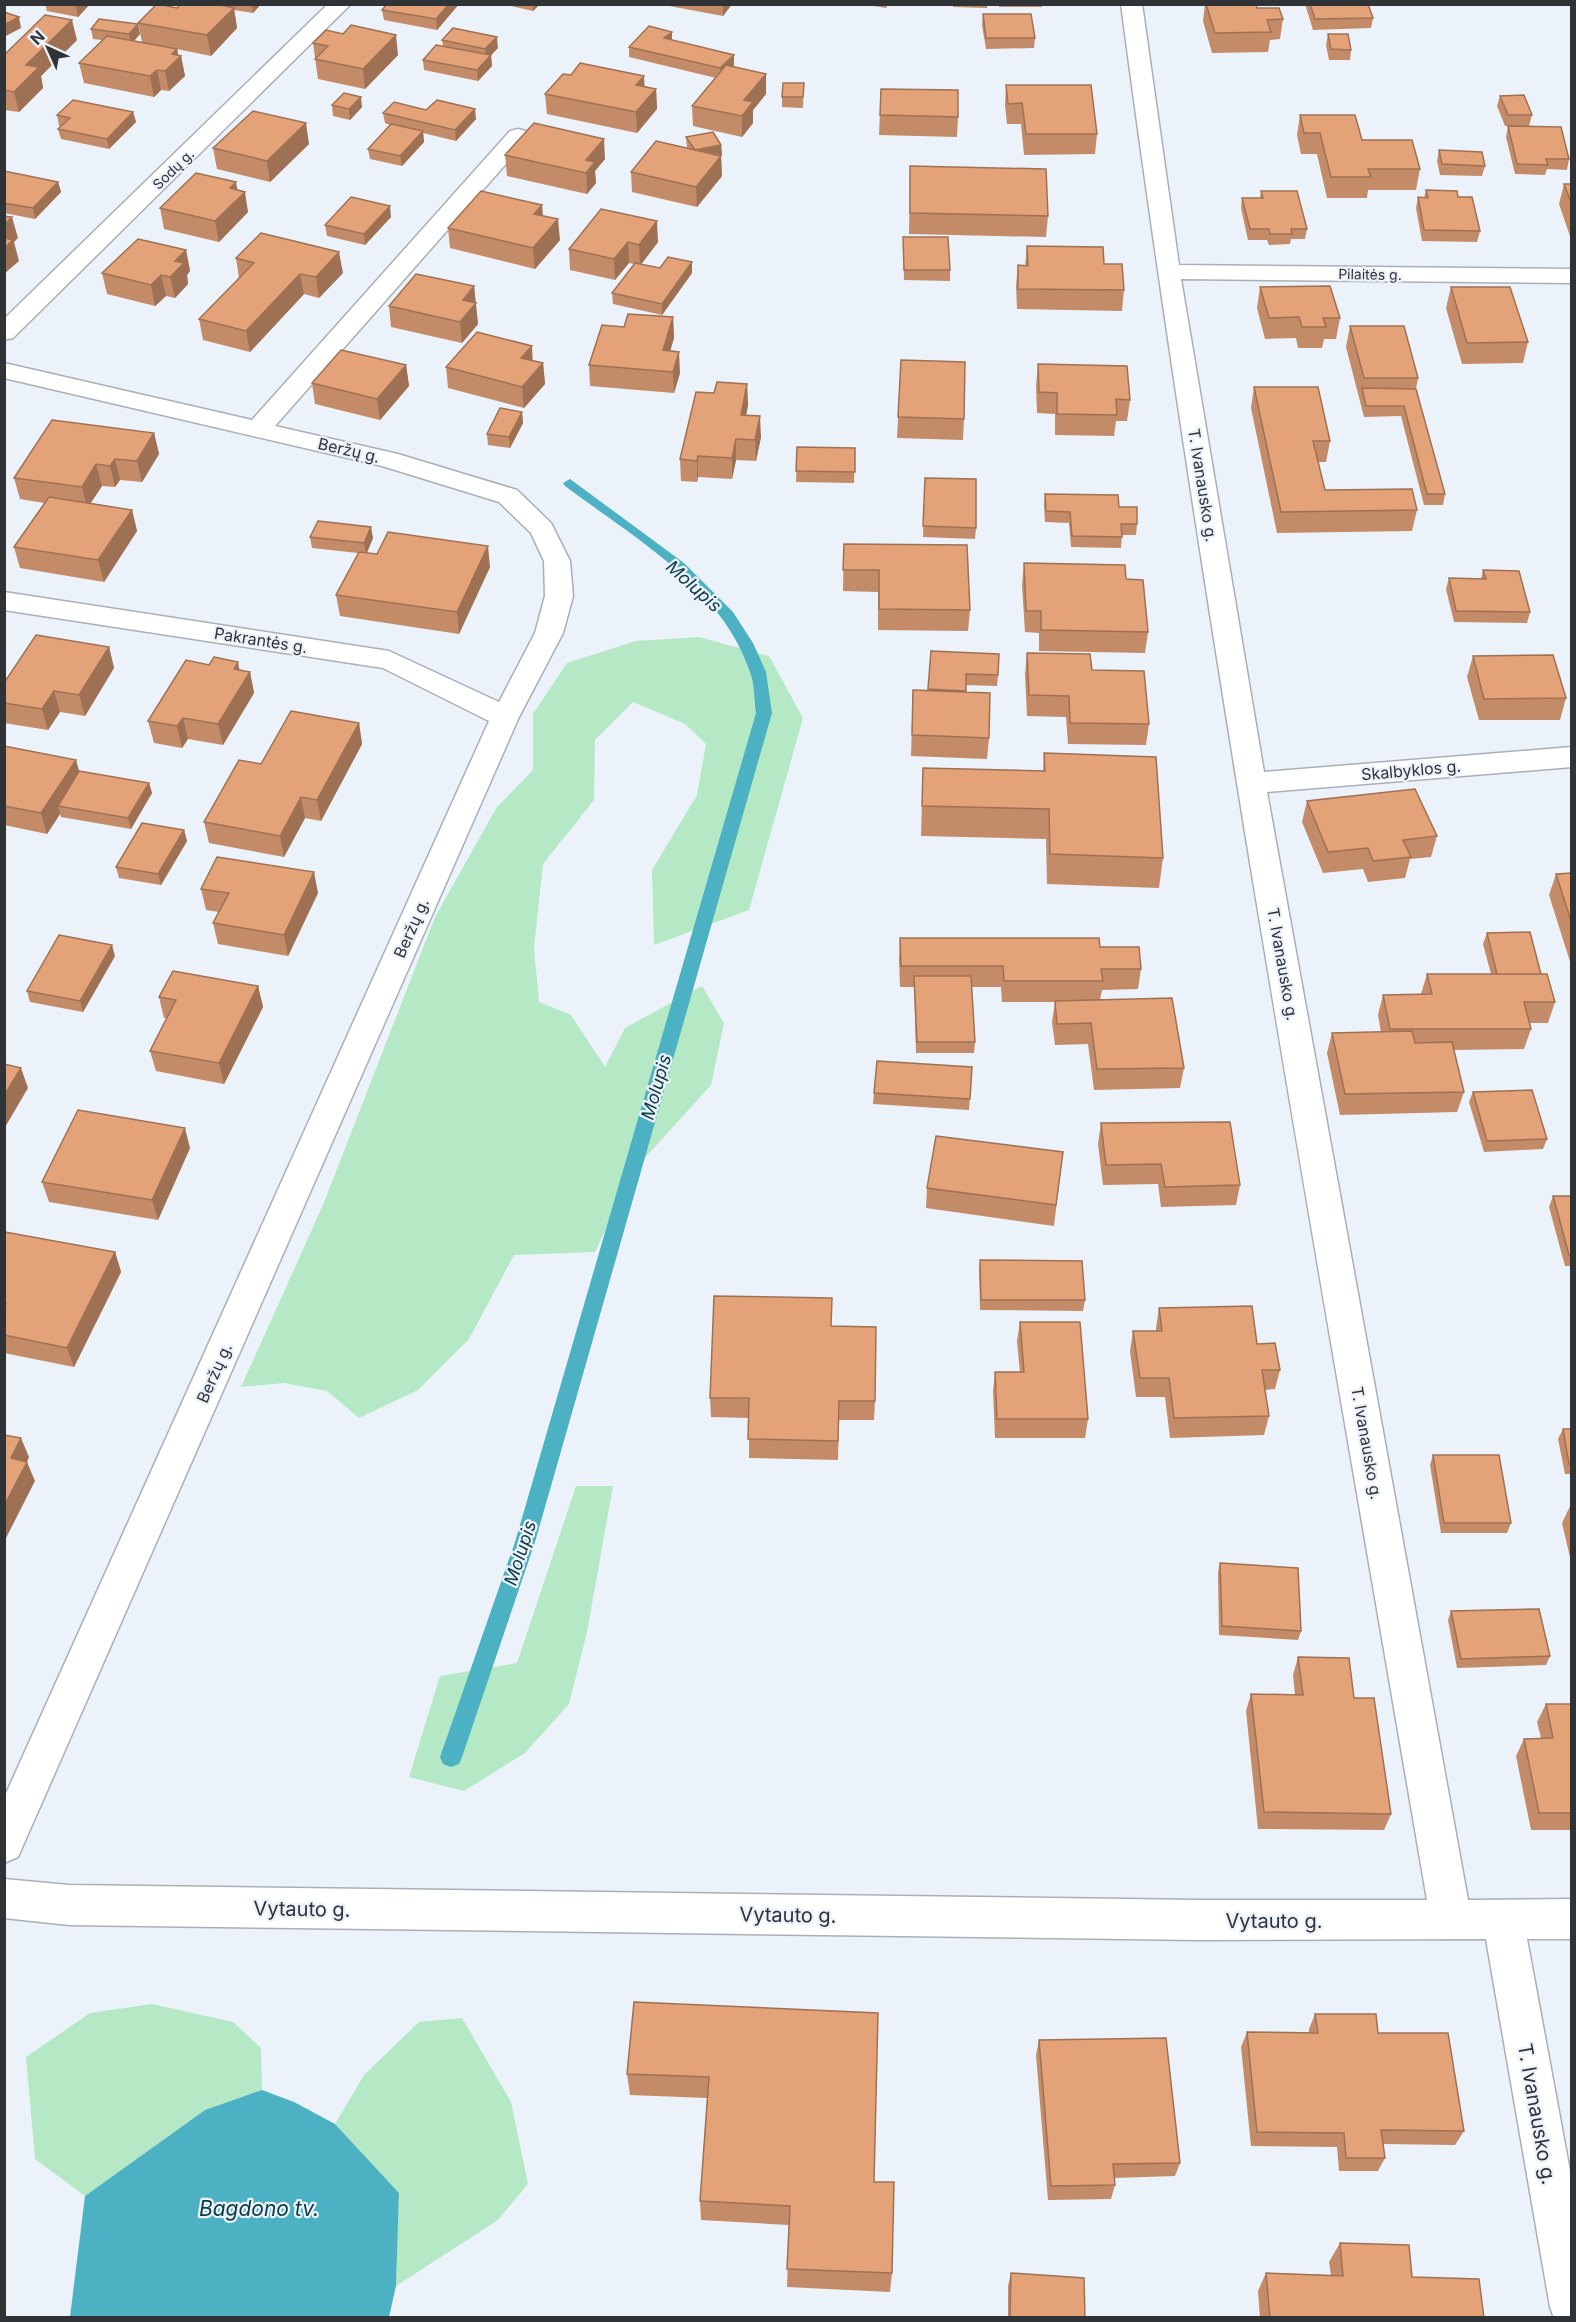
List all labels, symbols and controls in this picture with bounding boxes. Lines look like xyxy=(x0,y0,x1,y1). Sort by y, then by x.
north arrow xyxy=(18,18,78,78)
text: N xyxy=(26,26,49,49)
street label: Sodų g. xyxy=(149,145,197,193)
street label: Pilaitės g. xyxy=(1338,265,1402,283)
street label: T. Ivanausko g. xyxy=(1184,427,1222,543)
street label: Beržų g. xyxy=(316,433,382,467)
water label: Molupis xyxy=(662,556,726,616)
street label: Pakrantės g. xyxy=(213,623,309,657)
street label: Skalbyklos g. xyxy=(1360,756,1462,784)
street label: Beržų g. xyxy=(389,895,433,961)
street label: T. Ivanausko g. xyxy=(1263,906,1303,1022)
water label: Molupis xyxy=(637,1052,675,1122)
street label: Beržų g. xyxy=(192,1340,236,1406)
street label: T. Ivanausko g. xyxy=(1347,1385,1387,1501)
water label: Molupis xyxy=(500,1518,540,1588)
street label: Vytauto g. xyxy=(253,1896,351,1922)
street label: Vytauto g. xyxy=(739,1902,837,1928)
street label: Vytauto g. xyxy=(1225,1909,1323,1933)
street label: T. Ivanausko g. xyxy=(1513,2041,1561,2187)
water label: Bagdono tv. xyxy=(199,2196,319,2221)

